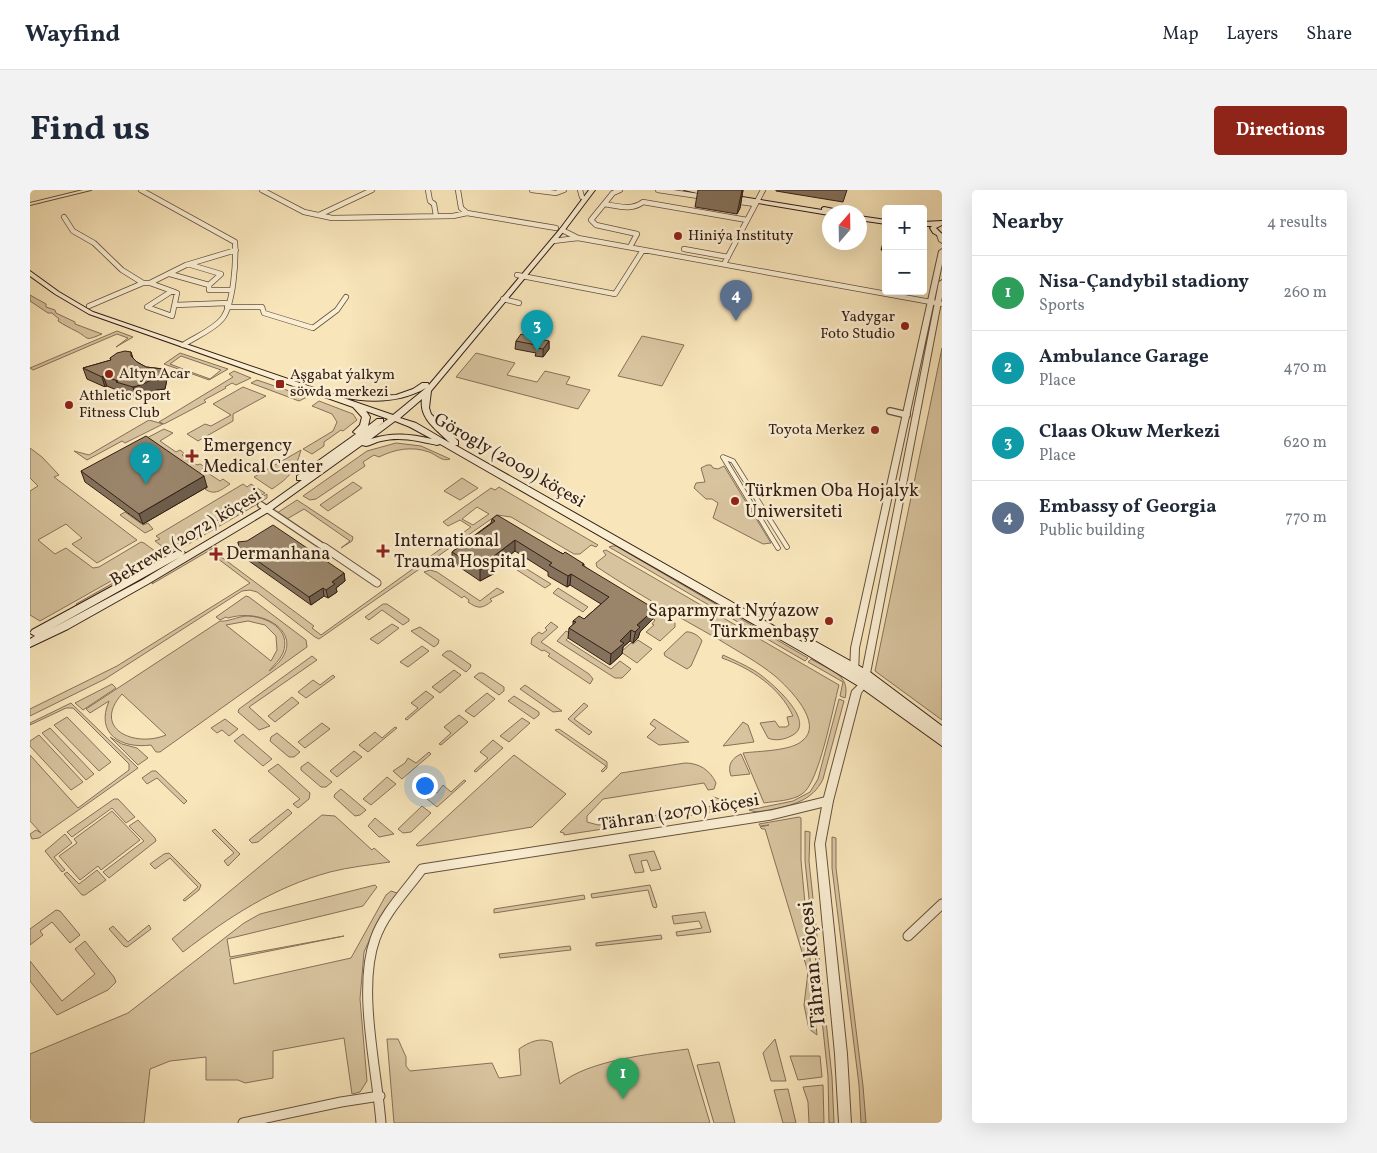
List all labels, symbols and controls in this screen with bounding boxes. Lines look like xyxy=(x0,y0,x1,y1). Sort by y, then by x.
text: Wayfind xyxy=(25,18,120,52)
text: Map xyxy=(1162,22,1198,47)
text: Layers xyxy=(1226,22,1278,47)
text: Share xyxy=(1306,22,1352,47)
text: Find us xyxy=(30,106,150,154)
button: Directions xyxy=(1214,106,1347,155)
north arrow xyxy=(822,205,867,250)
map controls xyxy=(882,205,927,295)
button: + xyxy=(882,205,927,250)
text: Nearby xyxy=(992,208,1063,237)
text: 4 results xyxy=(1267,212,1327,234)
place label: Hiniýa Instituty xyxy=(688,226,793,247)
marker: Hiniýa Instituty xyxy=(672,230,684,242)
button: − xyxy=(882,250,927,295)
text: Nisa-Çandybil stadiony xyxy=(1039,269,1249,295)
pin: 4 xyxy=(720,280,752,321)
text: 1 xyxy=(1005,282,1011,304)
text: 260 m xyxy=(1283,282,1327,304)
text: Sports xyxy=(1039,295,1085,317)
place label: Yadygar Foto Studio xyxy=(820,307,895,345)
pin: 3 xyxy=(521,310,553,351)
marker: Yadygar Foto Studio xyxy=(899,320,911,332)
text: Ambulance Garage xyxy=(1039,344,1209,370)
text: 2 xyxy=(1004,357,1012,379)
text: 470 m xyxy=(1283,357,1327,379)
place label: Altyn Acar xyxy=(119,364,190,385)
place label: Aşgabat ýalkym söwda merkezi xyxy=(290,365,395,403)
marker: Altyn Acar xyxy=(103,368,115,380)
text: Place xyxy=(1039,370,1076,392)
marker: Aşgabat ýalkym söwda merkezi xyxy=(274,378,286,390)
place label: Athletic Sport Fitness Club xyxy=(79,386,171,424)
marker: Athletic Sport Fitness Club xyxy=(63,399,75,411)
street label: Görogly (2009) köçesi xyxy=(429,407,589,515)
text: Claas Okuw Merkezi xyxy=(1039,419,1220,445)
place label: Toyota Merkez xyxy=(768,420,865,441)
marker: Toyota Merkez xyxy=(869,424,881,436)
text: 3 xyxy=(1004,432,1012,454)
text: 620 m xyxy=(1283,432,1327,454)
place label: Emergency Medical Center xyxy=(203,434,323,480)
pin: 2 xyxy=(130,443,162,484)
text: Place xyxy=(1039,445,1076,467)
marker: Emergency Medical Center xyxy=(185,449,199,463)
place label: Türkmen Oba Hojalyk Uniwersiteti xyxy=(745,479,919,525)
street label: Bekrewe (2072) köçesi xyxy=(106,483,266,593)
text: Embassy of Georgia xyxy=(1039,494,1217,520)
marker: Türkmen Oba Hojalyk Uniwersiteti xyxy=(729,495,741,507)
text: 4 xyxy=(1003,507,1013,529)
text: 770 m xyxy=(1285,507,1327,529)
text: Public building xyxy=(1039,520,1145,542)
place label: International Trauma Hospital xyxy=(394,529,526,575)
place label: Dermanhana xyxy=(226,542,330,567)
marker: International Trauma Hospital xyxy=(376,544,390,558)
marker: Dermanhana xyxy=(210,548,222,560)
place label: Saparmyrat Nyýazow Türkmenbaşy xyxy=(648,599,819,645)
marker: Saparmyrat Nyýazow Türkmenbaşy xyxy=(823,615,835,627)
your location xyxy=(412,773,438,799)
street label: Tähran (2070) köçesi xyxy=(597,788,761,838)
street label: Tähran köçesi xyxy=(792,899,834,1029)
pin: 1 xyxy=(607,1058,639,1099)

